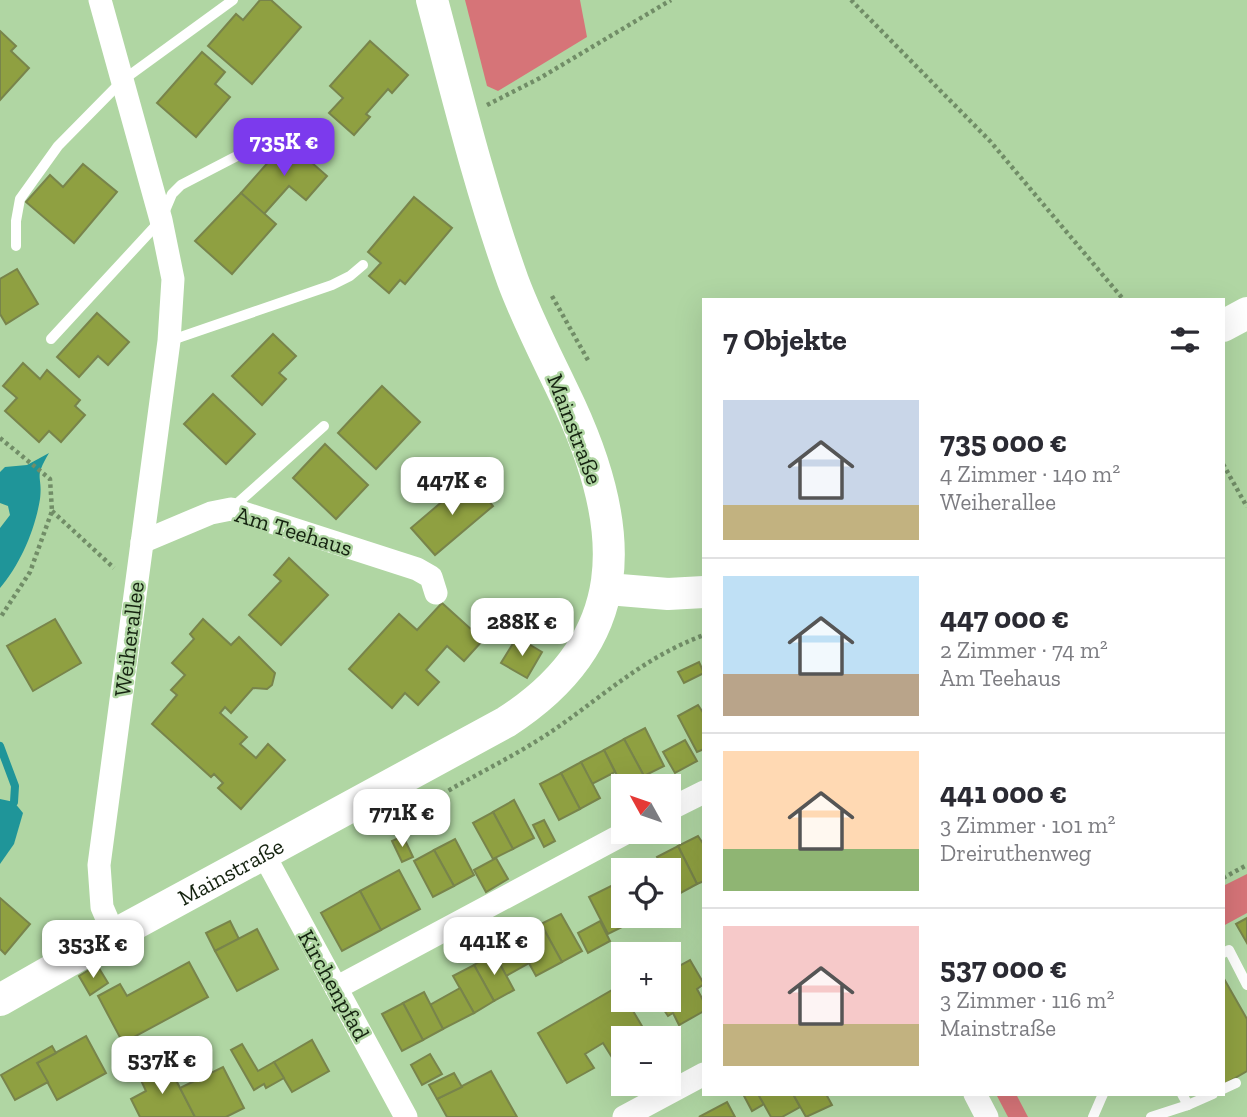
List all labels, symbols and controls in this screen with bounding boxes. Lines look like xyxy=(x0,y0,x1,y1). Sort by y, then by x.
pin: 735K € xyxy=(227,118,341,178)
text: 735K € xyxy=(249,127,319,155)
icon: filters xyxy=(1166,321,1204,359)
text: 7 Objekte xyxy=(723,322,847,358)
street label: Mainstraße xyxy=(541,370,609,488)
text: 735 000 € xyxy=(940,424,1067,460)
icon: home xyxy=(779,428,863,512)
pin: 447K € xyxy=(395,458,509,517)
text: 4 Zimmer · 140 m² xyxy=(940,460,1120,488)
text: 447K € xyxy=(417,466,487,494)
text: Weiherallee xyxy=(940,488,1056,516)
street label: Am Teehaus xyxy=(232,500,356,562)
street label: Weiherallee xyxy=(108,580,150,698)
pin: 288K € xyxy=(465,598,579,658)
text: 447 000 € xyxy=(940,600,1069,636)
icon: home xyxy=(779,604,863,688)
text: 288K € xyxy=(487,607,557,635)
text: 2 Zimmer · 74 m² xyxy=(940,636,1108,664)
text: Am Teehaus xyxy=(940,664,1061,692)
north arrow xyxy=(611,774,681,844)
map controls xyxy=(611,774,681,1096)
text: 441 000 € xyxy=(940,775,1067,811)
icon: home xyxy=(779,779,863,863)
pin: 771K € xyxy=(345,790,459,849)
text: 771K € xyxy=(369,798,435,826)
text: 3 Zimmer · 101 m² xyxy=(940,811,1115,839)
street label: Mainstraße xyxy=(173,832,288,912)
text: Dreiruthenweg xyxy=(940,839,1091,867)
button: locate xyxy=(611,858,681,928)
pin: 441K € xyxy=(437,918,551,977)
pin: 353K € xyxy=(36,920,150,980)
street label: Kirchenpfad xyxy=(292,925,376,1045)
text: 441K € xyxy=(460,926,528,954)
text: 353K € xyxy=(58,929,128,957)
button: + xyxy=(611,942,681,1012)
text: 537 000 € xyxy=(940,950,1067,986)
icon: home xyxy=(779,954,863,1038)
text: 3 Zimmer · 116 m² xyxy=(940,986,1114,1014)
text: Mainstraße xyxy=(940,1014,1056,1042)
button: − xyxy=(611,1026,681,1096)
pin: 537K € xyxy=(105,1036,219,1096)
text: 537K € xyxy=(127,1045,197,1073)

